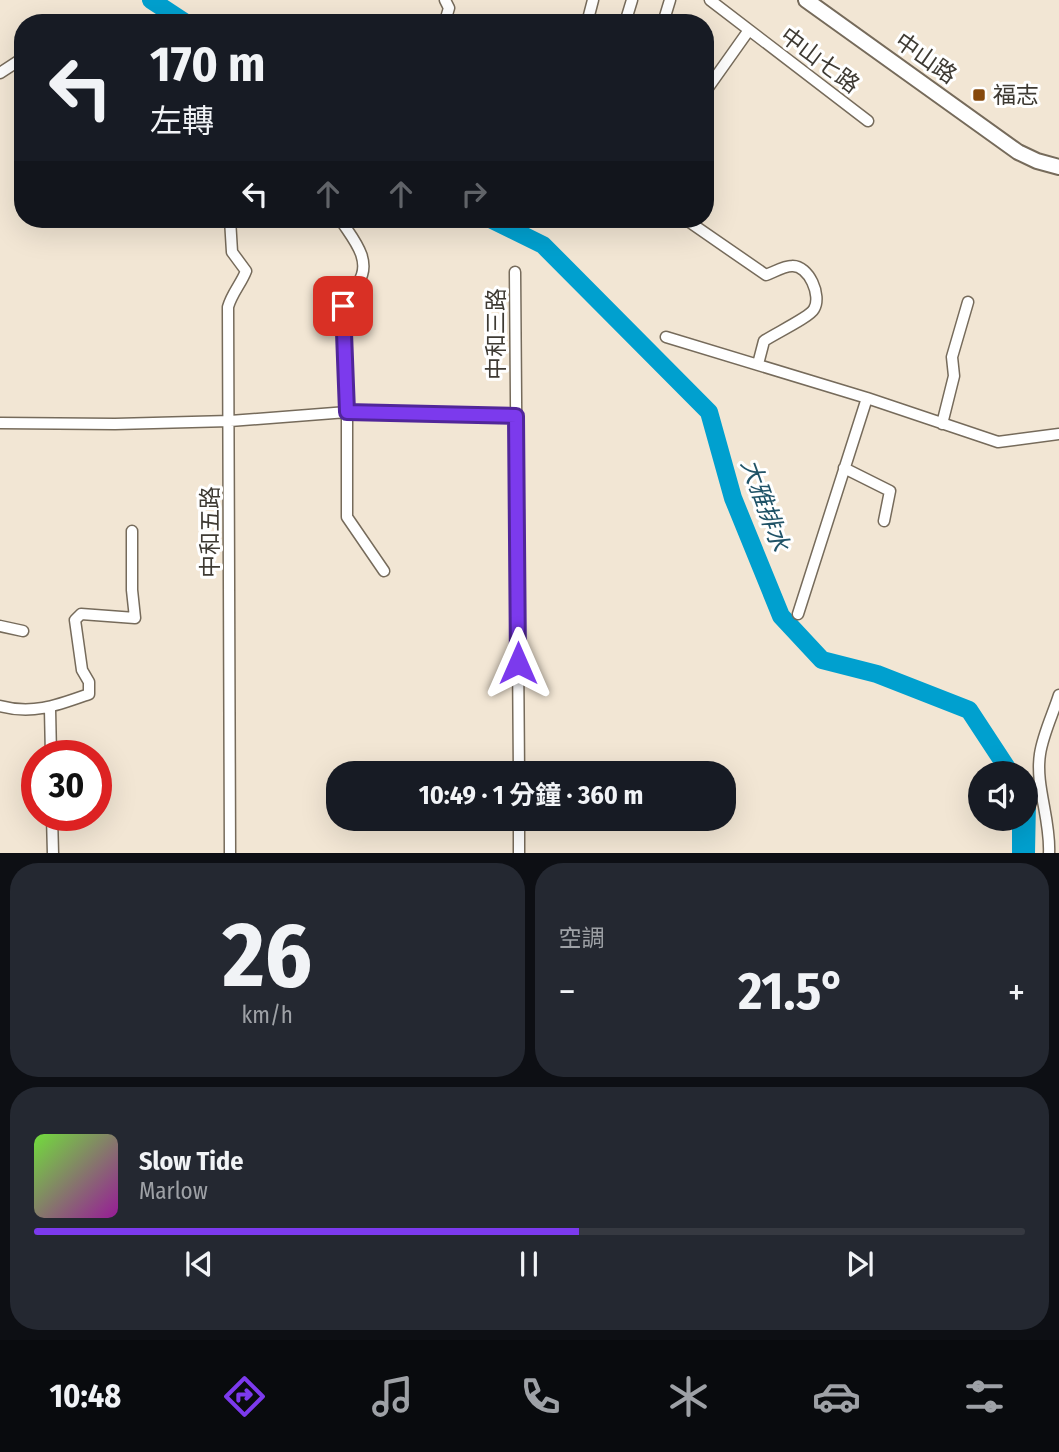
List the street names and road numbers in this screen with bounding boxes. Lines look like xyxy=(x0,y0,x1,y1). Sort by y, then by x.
street label: 中山七路 xyxy=(775,21,865,99)
street label: 中山路 xyxy=(890,27,962,89)
street label: 中和三路 xyxy=(482,288,510,380)
street label: 中和五路 xyxy=(196,486,224,578)

